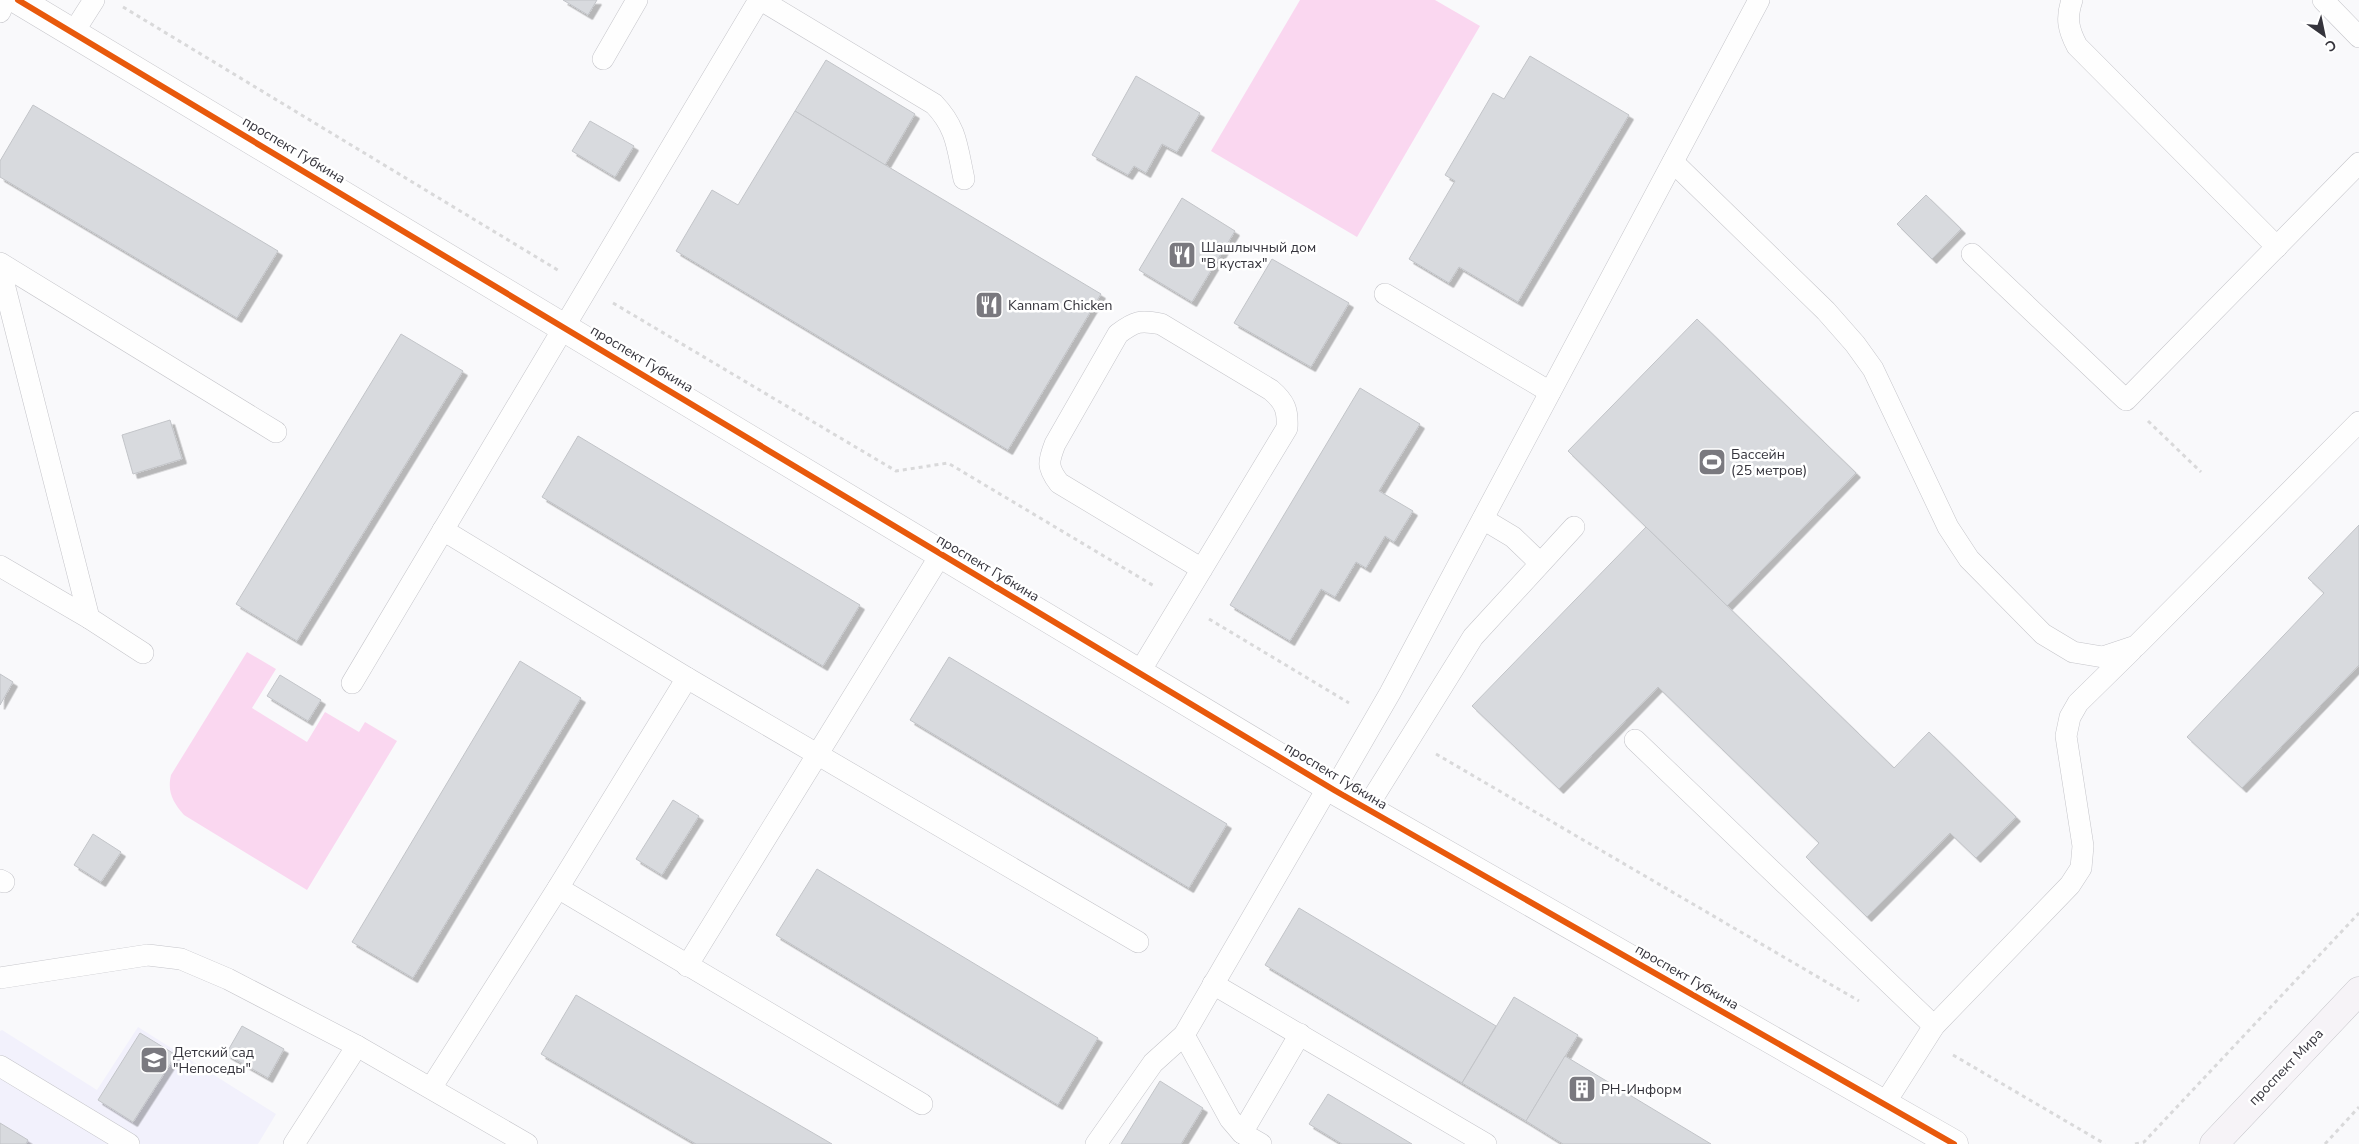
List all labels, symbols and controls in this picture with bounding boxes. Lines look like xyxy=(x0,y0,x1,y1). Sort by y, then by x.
north arrow xyxy=(2299,10,2349,60)
text: С xyxy=(2321,35,2340,56)
street label: проспект Губкина xyxy=(239,112,349,188)
place label: Шашлычный дом "В кустах" xyxy=(1201,238,1316,273)
restaurant icon: Шашлычный дом "В кустах" xyxy=(1167,240,1197,270)
restaurant icon: Kannam Chicken xyxy=(974,290,1004,320)
place label: Kannam Chicken xyxy=(1008,296,1112,315)
street label: проспект Губкина xyxy=(587,321,697,397)
place label: Бассейн (25 метров) xyxy=(1731,445,1807,480)
sports icon: Бассейн (25 метров) xyxy=(1697,447,1727,477)
street label: проспект Губкина xyxy=(933,530,1043,606)
street label: проспект Губкина xyxy=(1281,738,1391,814)
street label: проспект Губкина xyxy=(1632,940,1742,1014)
street label: проспект Мира xyxy=(2244,1024,2328,1110)
place label: Детский сад "Непоседы" xyxy=(173,1043,254,1078)
school or university icon: Детский сад "Непоседы" xyxy=(139,1045,169,1075)
building icon: РН-Информ xyxy=(1567,1074,1597,1104)
place label: РН-Информ xyxy=(1601,1080,1682,1099)

